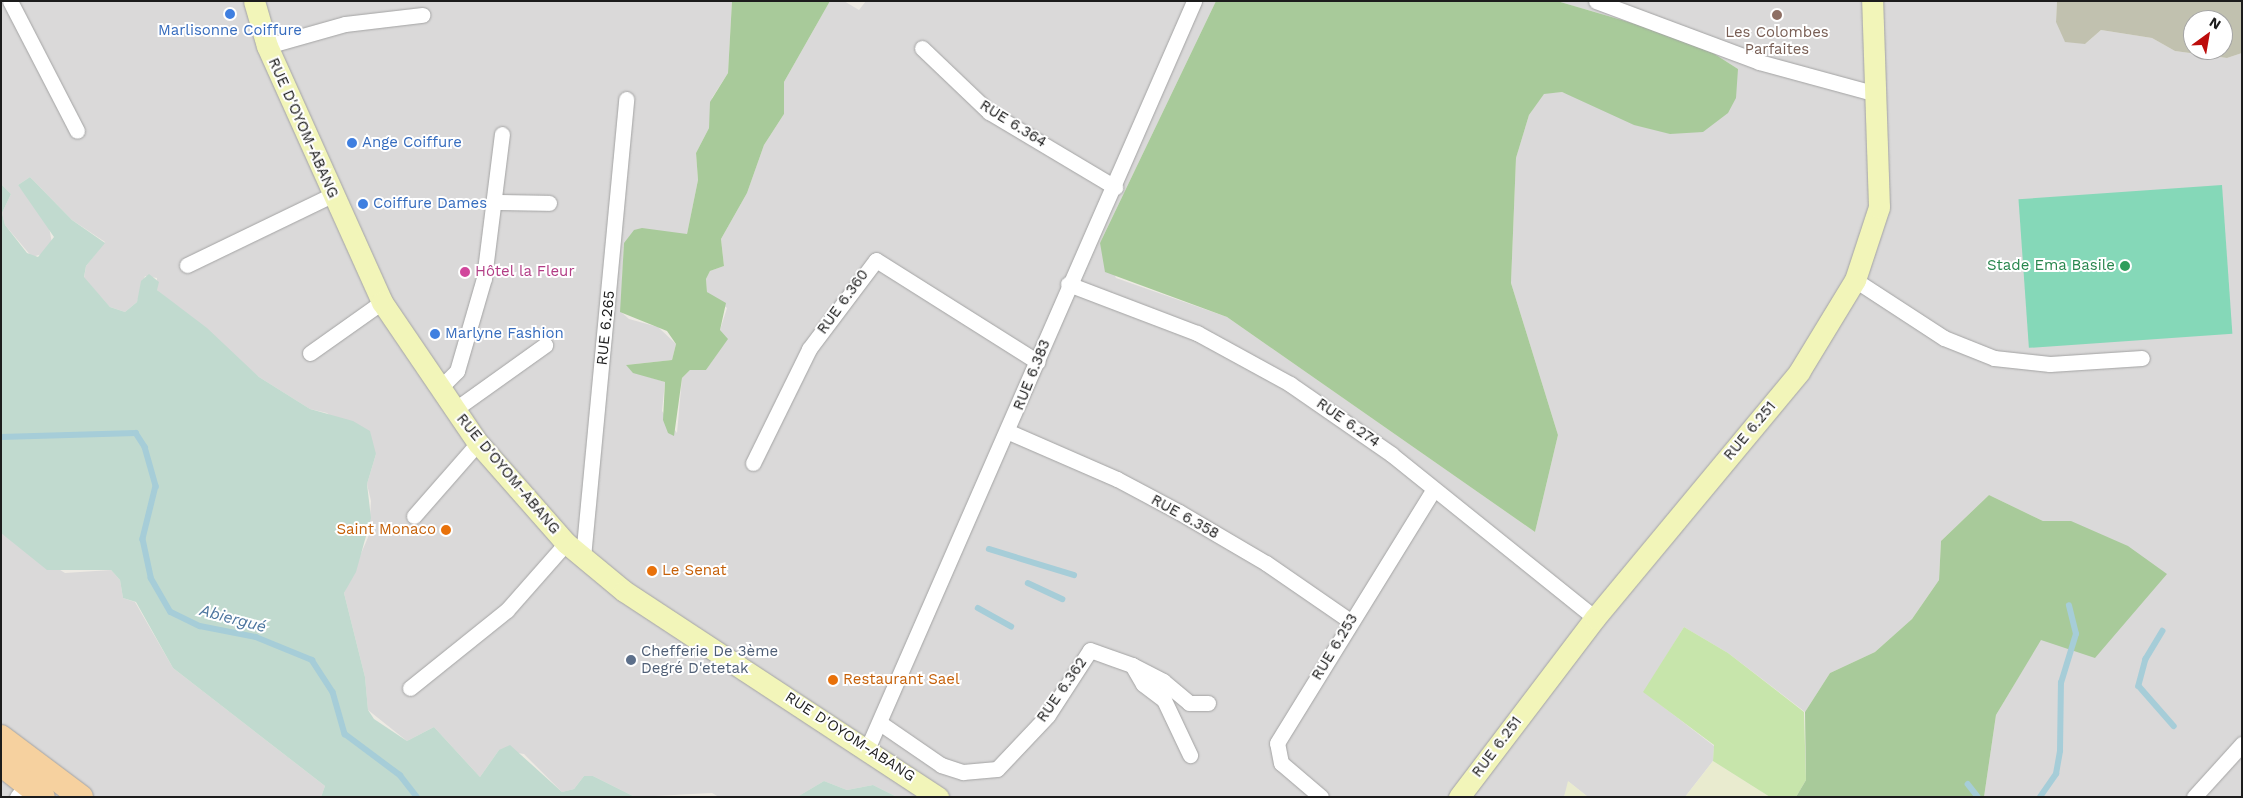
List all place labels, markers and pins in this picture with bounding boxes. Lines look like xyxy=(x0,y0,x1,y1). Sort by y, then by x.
marker: Marlisonne Coiffure xyxy=(224,8,236,20)
marker: Les Colombes Parfaites xyxy=(1771,9,1783,21)
place label: Marlisonne Coiffure xyxy=(158,22,302,40)
place label: Les Colombes Parfaites xyxy=(1725,23,1829,58)
place label: Ange Coiffure xyxy=(362,134,462,152)
marker: Ange Coiffure xyxy=(346,137,358,149)
place label: Coiffure Dames xyxy=(373,195,487,213)
marker: Coiffure Dames xyxy=(357,198,369,210)
place label: Stade Ema Basile xyxy=(1987,257,2115,275)
marker: Stade Ema Basile xyxy=(2119,260,2131,272)
place label: Hôtel la Fleur xyxy=(475,263,575,281)
marker: Hôtel la Fleur xyxy=(459,266,471,278)
place label: Marlyne Fashion xyxy=(445,325,564,343)
marker: Marlyne Fashion xyxy=(429,328,441,340)
place label: Saint Monaco xyxy=(337,521,436,539)
marker: Saint Monaco xyxy=(440,524,452,536)
place label: Le Senat xyxy=(662,562,727,580)
marker: Le Senat xyxy=(646,565,658,577)
place label: Chefferie De 3ème Degré D'etetak xyxy=(641,642,778,677)
marker: Chefferie De 3ème Degré D'etetak xyxy=(625,654,637,666)
place label: Restaurant Sael xyxy=(843,671,959,689)
marker: Restaurant Sael xyxy=(827,674,839,686)

